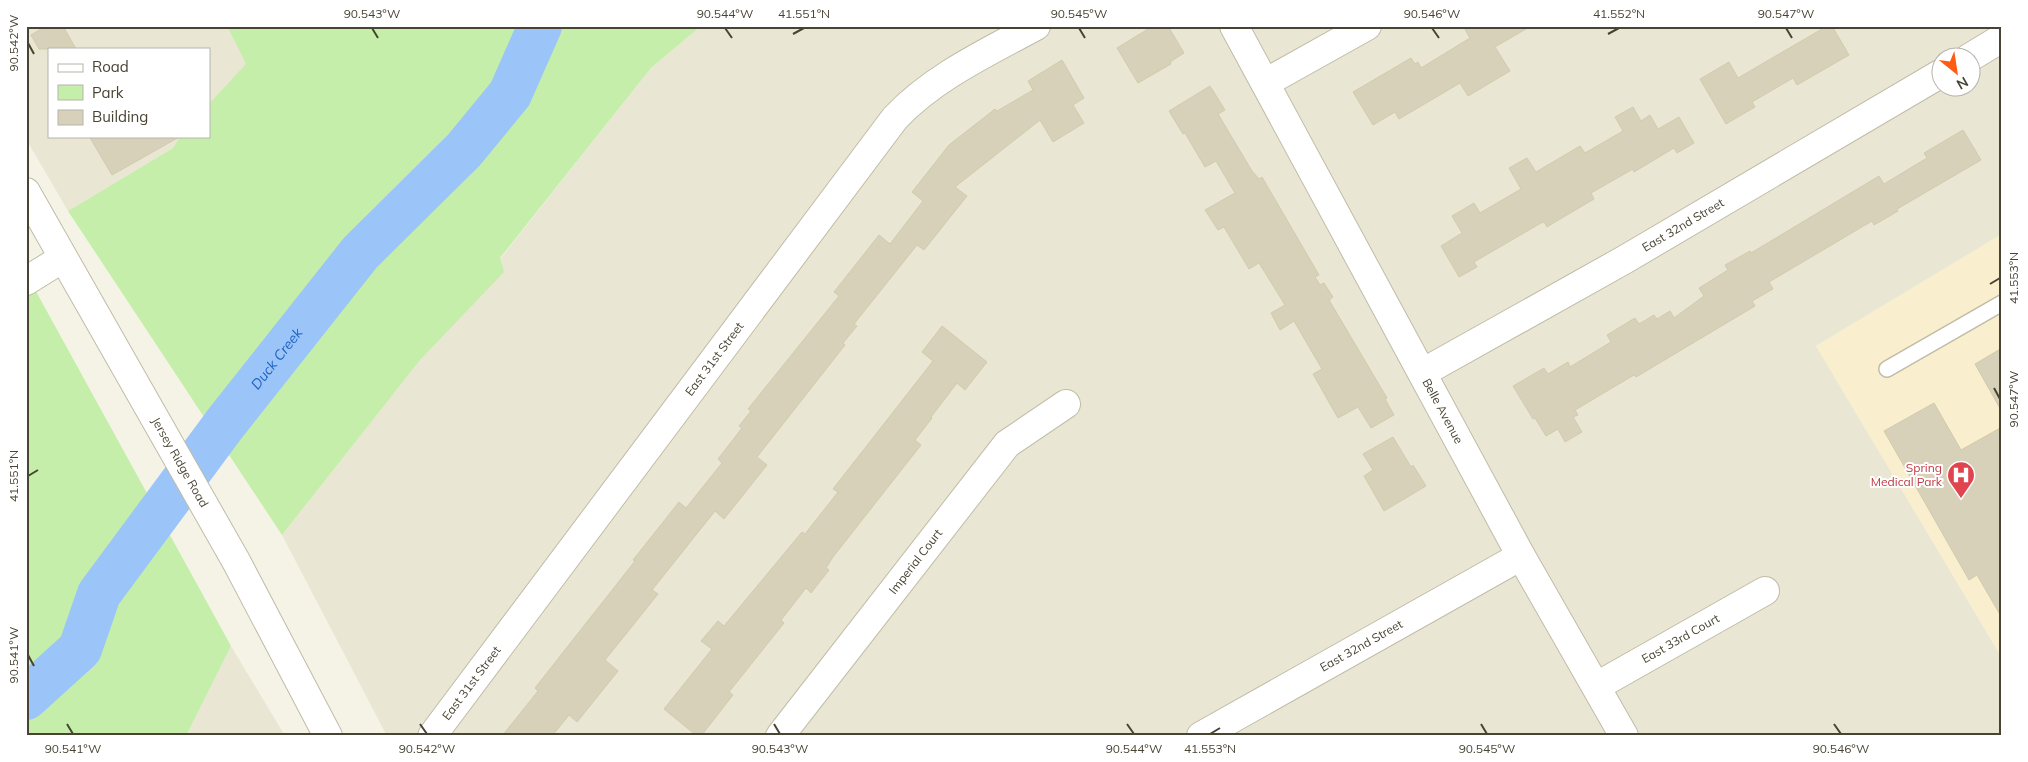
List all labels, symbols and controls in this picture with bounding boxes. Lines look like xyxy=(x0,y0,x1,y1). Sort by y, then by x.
text: 90.543°W xyxy=(344,6,400,21)
text: 90.544°W xyxy=(697,6,753,21)
text: 41.551°N xyxy=(778,6,830,21)
text: 90.545°W xyxy=(1051,6,1107,21)
text: 90.546°W xyxy=(1404,6,1460,21)
text: 41.552°N xyxy=(1593,6,1645,21)
text: 90.547°W xyxy=(1758,6,1814,21)
text: 90.542°W xyxy=(6,15,21,71)
legend xyxy=(48,48,210,138)
north arrow xyxy=(1930,48,1980,98)
text: Road xyxy=(92,57,129,76)
text: N xyxy=(1953,73,1972,94)
text: Park xyxy=(92,83,124,102)
text: Building xyxy=(92,107,148,126)
street label: East 32nd Street xyxy=(1639,195,1726,255)
text: 41.553°N xyxy=(2006,252,2021,304)
street label: East 31st Street xyxy=(682,319,746,399)
water label: Duck Creek xyxy=(247,324,307,393)
text: 90.547°W xyxy=(2006,371,2021,427)
street label: Belle Avenue xyxy=(1419,376,1467,446)
street label: Jersey Ridge Road xyxy=(149,414,212,510)
text: 41.551°N xyxy=(6,450,21,502)
place label: Spring Medical Park xyxy=(1871,460,1943,489)
hospital icon: Spring Medical Park xyxy=(1946,460,1976,499)
street label: Imperial Court xyxy=(885,526,945,597)
street label: East 33rd Court xyxy=(1639,610,1722,666)
street label: East 32nd Street xyxy=(1317,616,1405,675)
text: 90.541°W xyxy=(6,627,21,683)
street label: East 31st Street xyxy=(439,643,504,723)
text: 90.541°W xyxy=(45,741,101,756)
text: 90.542°W xyxy=(399,741,455,756)
text: 90.543°W xyxy=(752,741,808,756)
text: 90.544°W xyxy=(1106,741,1162,756)
text: 41.553°N xyxy=(1184,741,1236,756)
text: 90.545°W xyxy=(1459,741,1515,756)
text: 90.546°W xyxy=(1813,741,1869,756)

